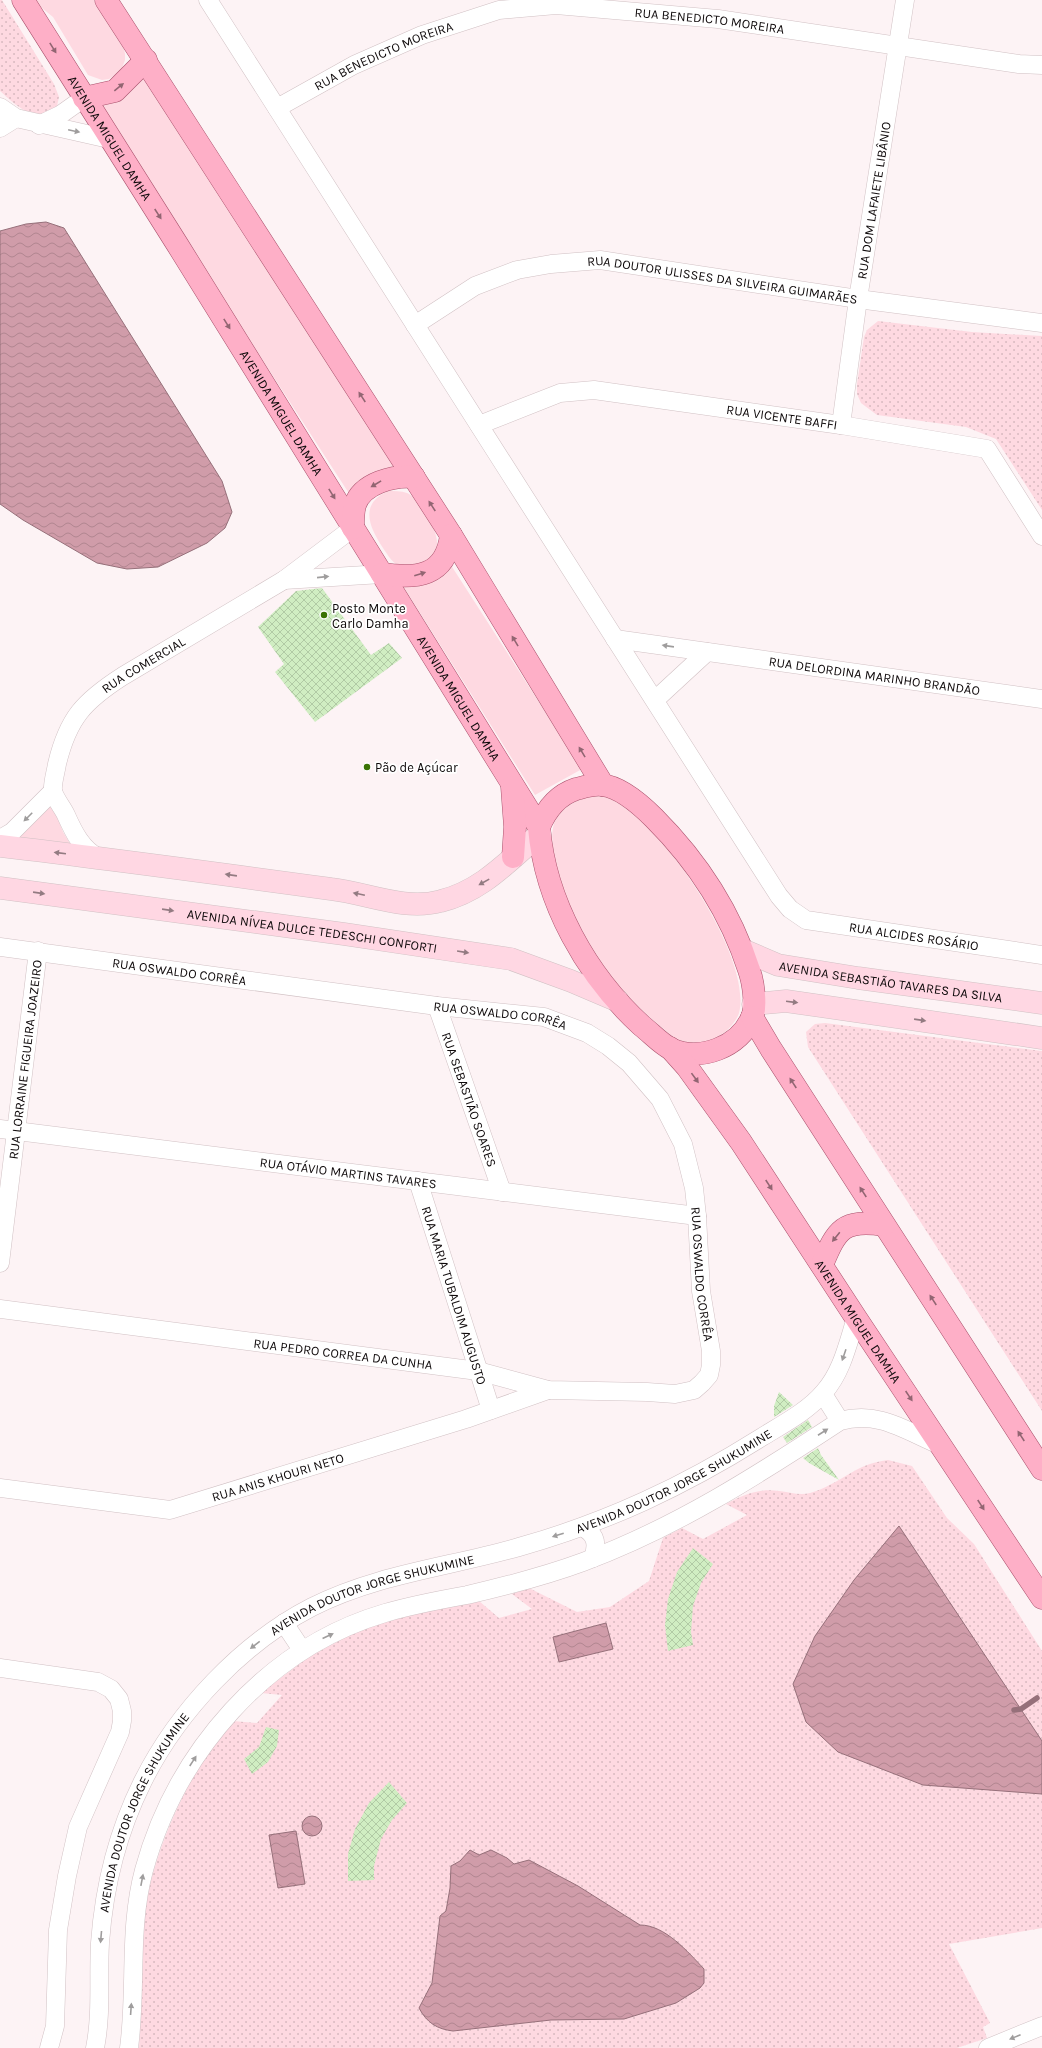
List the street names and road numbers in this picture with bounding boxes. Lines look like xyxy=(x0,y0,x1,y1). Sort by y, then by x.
street label: RUA BENEDICTO MOREIRA xyxy=(634,4,786,36)
street label: RUA BENEDICTO MOREIRA xyxy=(311,18,455,93)
street label: AVENIDA MIGUEL DAMHA xyxy=(65,73,155,203)
street label: RUA DOM LAFAIETE LIBÂNIO xyxy=(854,120,893,280)
street label: RUA DOUTOR ULISSES DA SILVEIRA GUIMARÃES xyxy=(587,252,859,306)
street label: AVENIDA MIGUEL DAMHA xyxy=(237,347,327,478)
street label: RUA VICENTE BAFFI xyxy=(725,401,838,432)
street label: RUA COMERCIAL xyxy=(98,633,188,696)
street label: AVENIDA MIGUEL DAMHA xyxy=(414,633,504,764)
street label: RUA DELORDINA MARINHO BRANDÃO xyxy=(768,653,981,698)
street label: AVENIDA NÍVEA DULCE TEDESCHI CONFORTI xyxy=(186,906,438,955)
street label: RUA ALCIDES ROSÁRIO xyxy=(848,919,980,953)
street label: RUA OSWALDO CORRÊA xyxy=(111,955,248,988)
street label: AVENIDA SEBASTIÃO TAVARES DA SILVA xyxy=(778,958,1004,1005)
street label: RUA LORRAINE FIGUEIRA JOAZEIRO xyxy=(5,959,44,1160)
street label: RUA OSWALDO CORRÊA xyxy=(433,998,570,1033)
street label: RUA SEBASTIÃO SOARES xyxy=(439,1030,500,1169)
street label: RUA OTÁVIO MARTINS TAVARES xyxy=(259,1154,438,1191)
street label: RUA MARIA TUBALDIM AUGUSTO xyxy=(419,1204,490,1386)
street label: RUA OSWALDO CORRÊA xyxy=(689,1206,717,1343)
street label: AVENIDA MIGUEL DAMHA xyxy=(812,1257,905,1386)
street label: RUA PEDRO CORREA DA CUNHA xyxy=(253,1336,434,1372)
street label: AVENIDA DOUTOR JORGE SHUKUMINE xyxy=(574,1426,774,1536)
street label: RUA ANIS KHOURI NETO xyxy=(210,1450,345,1504)
street label: AVENIDA DOUTOR JORGE SHUKUMINE xyxy=(267,1551,476,1638)
street label: AVENIDA DOUTOR JORGE SHUKUMINE xyxy=(96,1709,192,1913)

